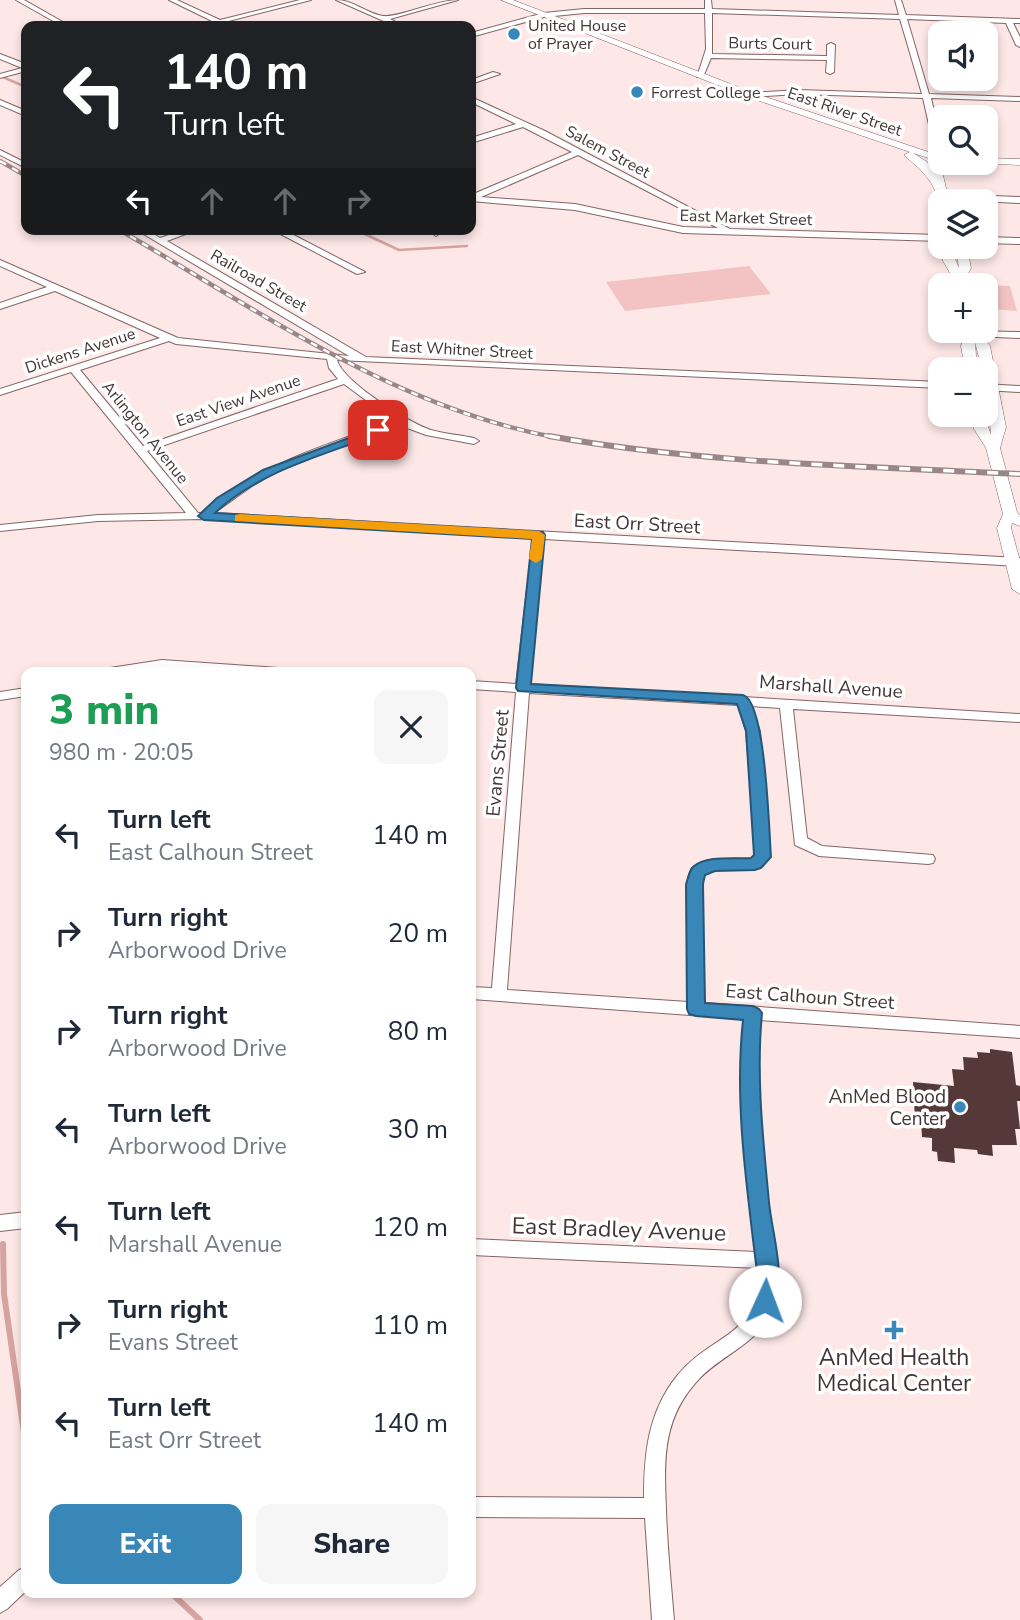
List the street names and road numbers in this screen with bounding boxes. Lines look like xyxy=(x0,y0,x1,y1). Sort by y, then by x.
street label: Burts Court xyxy=(728,32,812,56)
street label: East River Street xyxy=(785,82,905,142)
street label: Salem Street xyxy=(561,120,654,184)
street label: East Market Street xyxy=(679,205,813,231)
street label: Railroad Street xyxy=(206,244,311,318)
street label: Dickens Avenue xyxy=(22,323,138,379)
street label: East Whitner Street xyxy=(390,335,534,365)
street label: East View Avenue xyxy=(173,369,303,433)
street label: Arlington Avenue xyxy=(97,377,194,489)
street label: East Orr Street xyxy=(573,508,701,540)
street label: Marshall Avenue xyxy=(758,669,904,705)
street label: Evans Street xyxy=(480,708,516,818)
street label: East Calhoun Street xyxy=(725,978,896,1016)
street label: East Bradley Avenue xyxy=(511,1210,727,1249)

